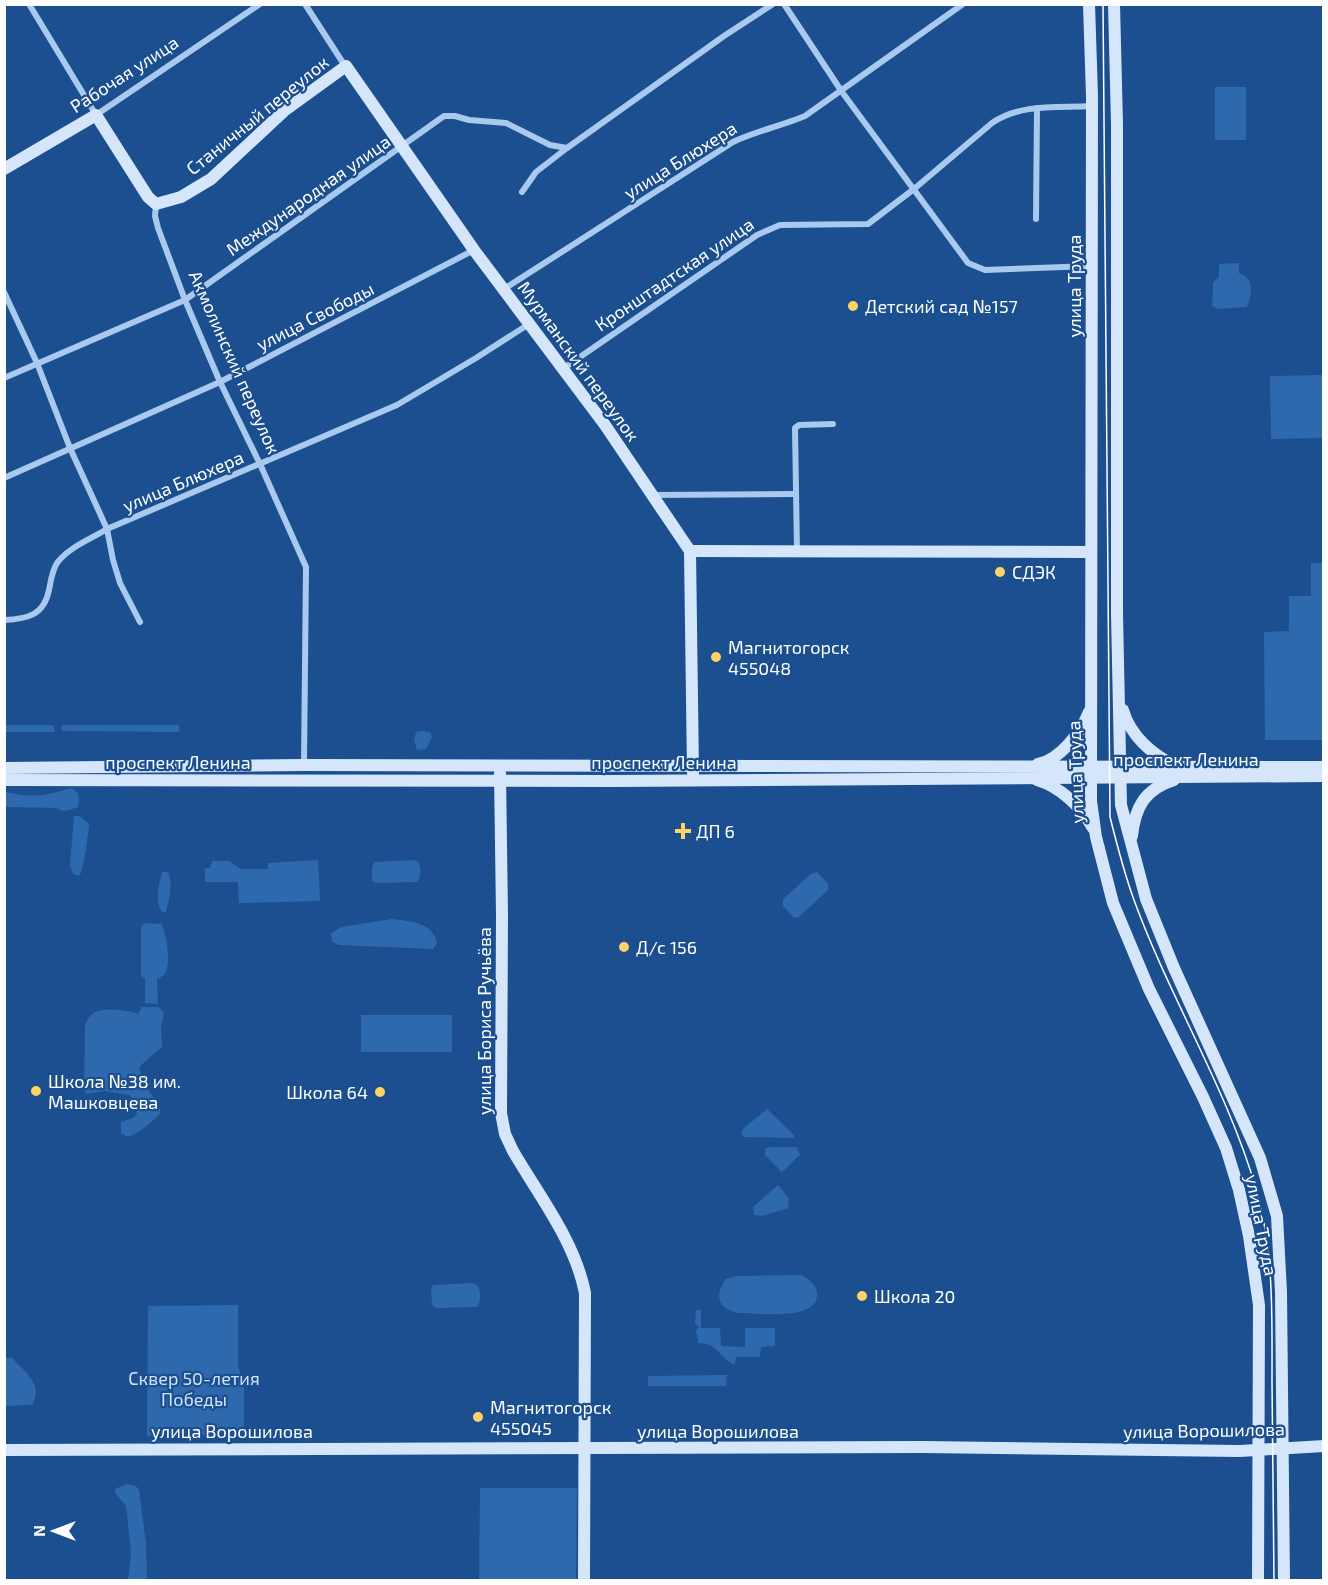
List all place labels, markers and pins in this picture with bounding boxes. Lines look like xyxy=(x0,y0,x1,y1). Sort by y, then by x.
place label: Детский сад №157 xyxy=(865,295,1018,317)
marker: Детский сад №157 xyxy=(846,299,860,313)
place label: СДЭК xyxy=(1012,561,1056,583)
marker: СДЭК xyxy=(993,565,1007,579)
place label: Магнитогорск 455048 xyxy=(728,636,850,679)
marker: Магнитогорск 455048 xyxy=(709,650,723,664)
place label: ДП 6 xyxy=(696,820,735,842)
marker: ДП 6 xyxy=(674,822,692,840)
place label: Д/с 156 xyxy=(636,936,697,958)
marker: Д/с 156 xyxy=(617,940,631,954)
place label: Школа №38 им. Машковцева xyxy=(48,1070,181,1113)
place label: Школа 64 xyxy=(286,1081,368,1103)
marker: Школа №38 им. Машковцева xyxy=(29,1084,43,1098)
marker: Школа 64 xyxy=(373,1085,387,1099)
place label: Школа 20 xyxy=(874,1285,955,1307)
marker: Школа 20 xyxy=(855,1289,869,1303)
place label: Магнитогорск 455045 xyxy=(490,1396,612,1439)
marker: Магнитогорск 455045 xyxy=(471,1410,485,1424)

